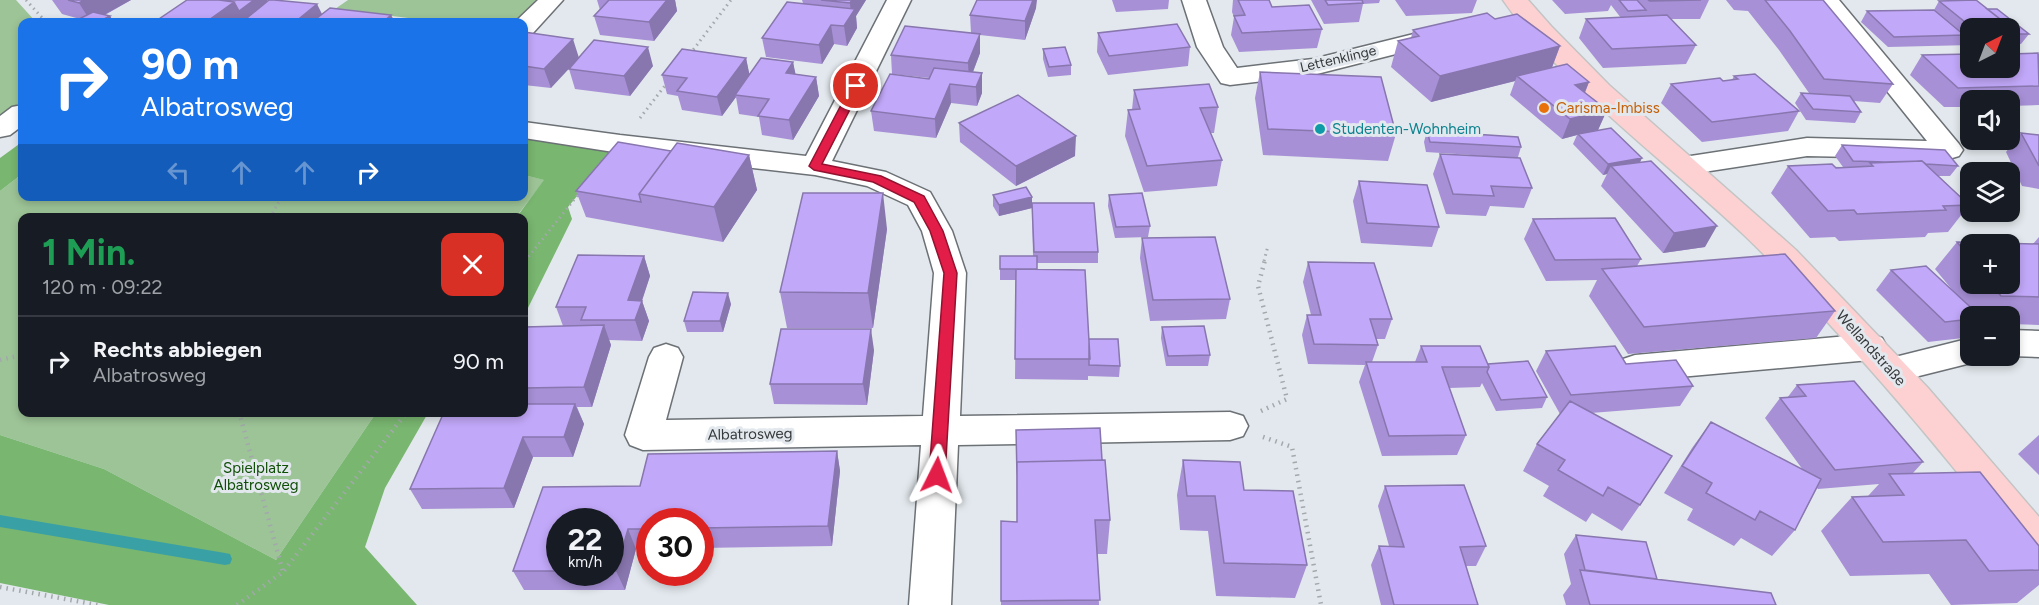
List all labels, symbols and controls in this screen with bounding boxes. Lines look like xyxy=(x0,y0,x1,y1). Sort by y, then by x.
north arrow xyxy=(1960,18,2020,78)
map controls xyxy=(1960,18,2020,366)
text: 90 m xyxy=(141,39,239,90)
icon: right xyxy=(42,42,120,120)
street label: Lettenklinge xyxy=(1298,42,1378,76)
pin xyxy=(830,60,881,111)
icon: arrive xyxy=(839,69,872,102)
text: Albatrosweg xyxy=(141,90,294,123)
button: sound xyxy=(1960,90,2020,150)
place label: Carisma-Imbiss xyxy=(1556,99,1660,117)
marker: Carisma-Imbiss xyxy=(1537,101,1551,115)
place label: Studenten-Wohnheim xyxy=(1332,120,1481,138)
marker: Studenten-Wohnheim xyxy=(1313,122,1327,136)
icon: left xyxy=(162,156,195,189)
icon: ahead xyxy=(225,156,258,189)
icon: ahead xyxy=(288,156,321,189)
icon: right xyxy=(351,156,384,189)
button: layers xyxy=(1960,162,2020,222)
text: 1 Min. xyxy=(42,231,135,274)
button: close xyxy=(441,233,504,296)
button: + xyxy=(1960,234,2020,294)
text: 120 m · 09:22 xyxy=(42,275,163,299)
button: − xyxy=(1960,306,2020,366)
street label: Wellandstraße xyxy=(1832,307,1910,389)
text: Rechts abbiegen xyxy=(93,336,262,363)
icon: right xyxy=(42,345,75,378)
text: 90 m xyxy=(453,348,504,375)
text: Albatrosweg xyxy=(93,363,206,387)
street label: Albatrosweg xyxy=(707,424,793,444)
position arrow xyxy=(905,443,969,507)
park label: Spielplatz Albatrosweg xyxy=(214,459,298,494)
speed limit sign: 30 xyxy=(636,508,714,586)
text: 22 xyxy=(568,521,602,558)
text: km/h xyxy=(568,553,602,571)

